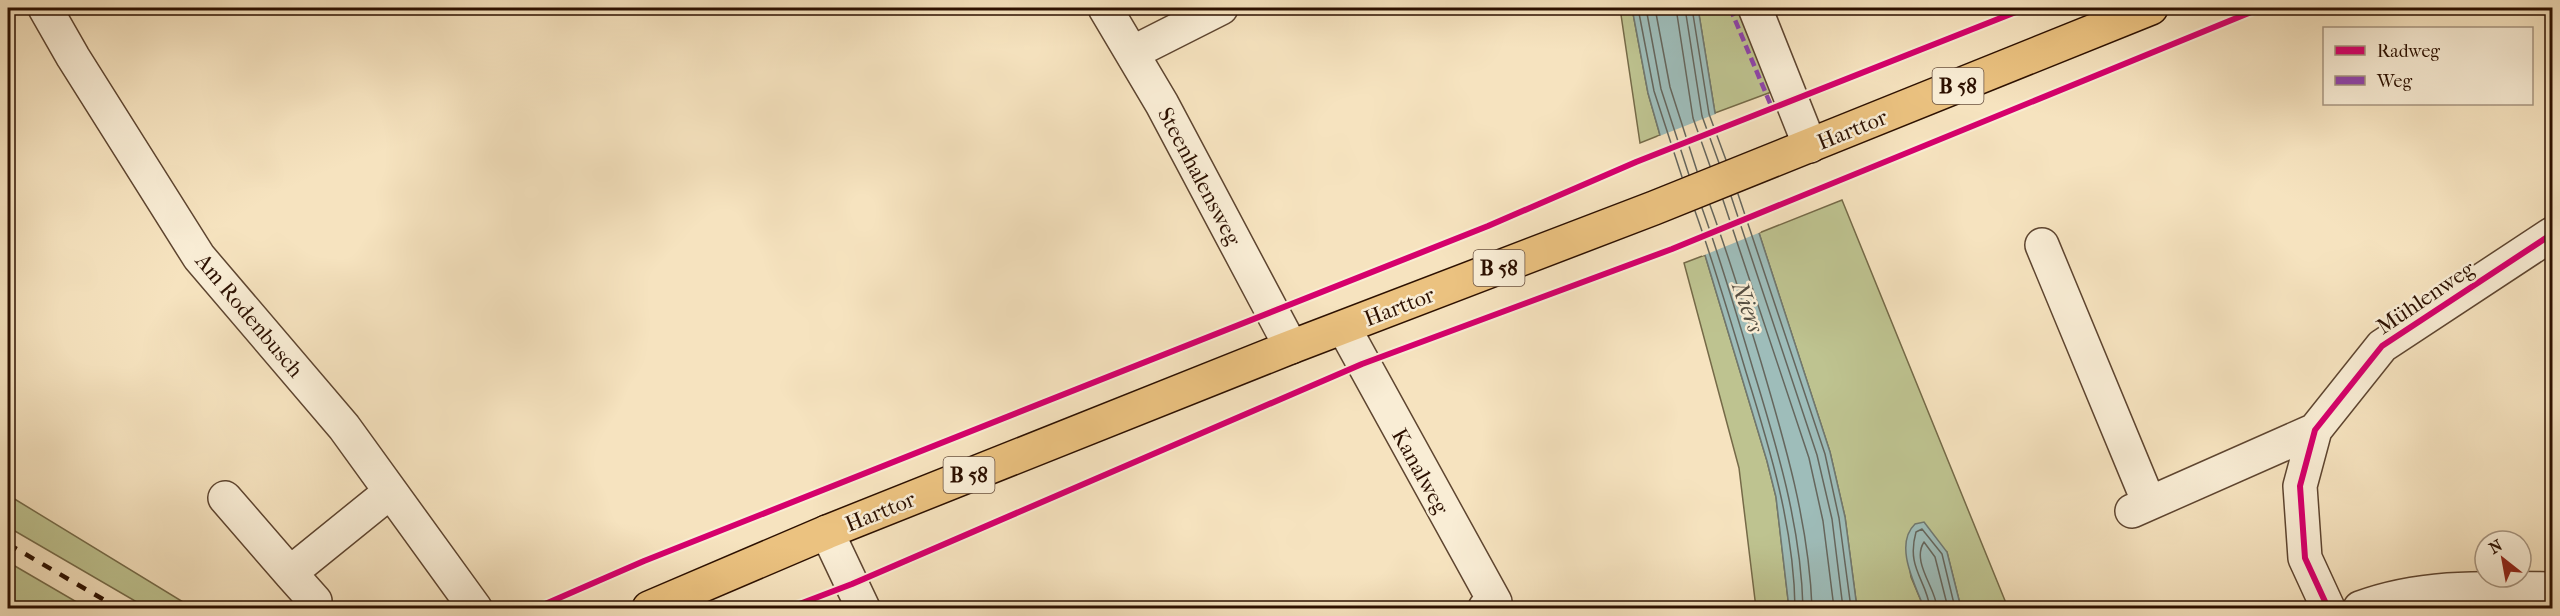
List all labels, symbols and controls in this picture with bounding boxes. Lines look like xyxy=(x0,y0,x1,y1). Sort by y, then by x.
legend xyxy=(2323,27,2533,105)
text: Radweg xyxy=(2377,41,2440,62)
road number: B 58 xyxy=(1932,68,1984,104)
text: Weg xyxy=(2376,71,2412,92)
street label: Steenhalensweg xyxy=(1152,103,1247,250)
street label: Harttor xyxy=(1814,104,1892,156)
street label: Am Rodenbusch xyxy=(189,248,309,383)
road number: B 58 xyxy=(1474,250,1524,286)
street label: Mühlenweg xyxy=(2372,255,2480,340)
water label: Niers xyxy=(1726,277,1770,337)
street label: Harttor xyxy=(1361,281,1439,332)
street label: Kanalweg xyxy=(1386,424,1454,519)
road number: B 58 xyxy=(944,457,994,493)
street label: Harttor xyxy=(842,486,920,538)
north arrow xyxy=(2473,529,2533,589)
text: N xyxy=(2485,535,2506,558)

